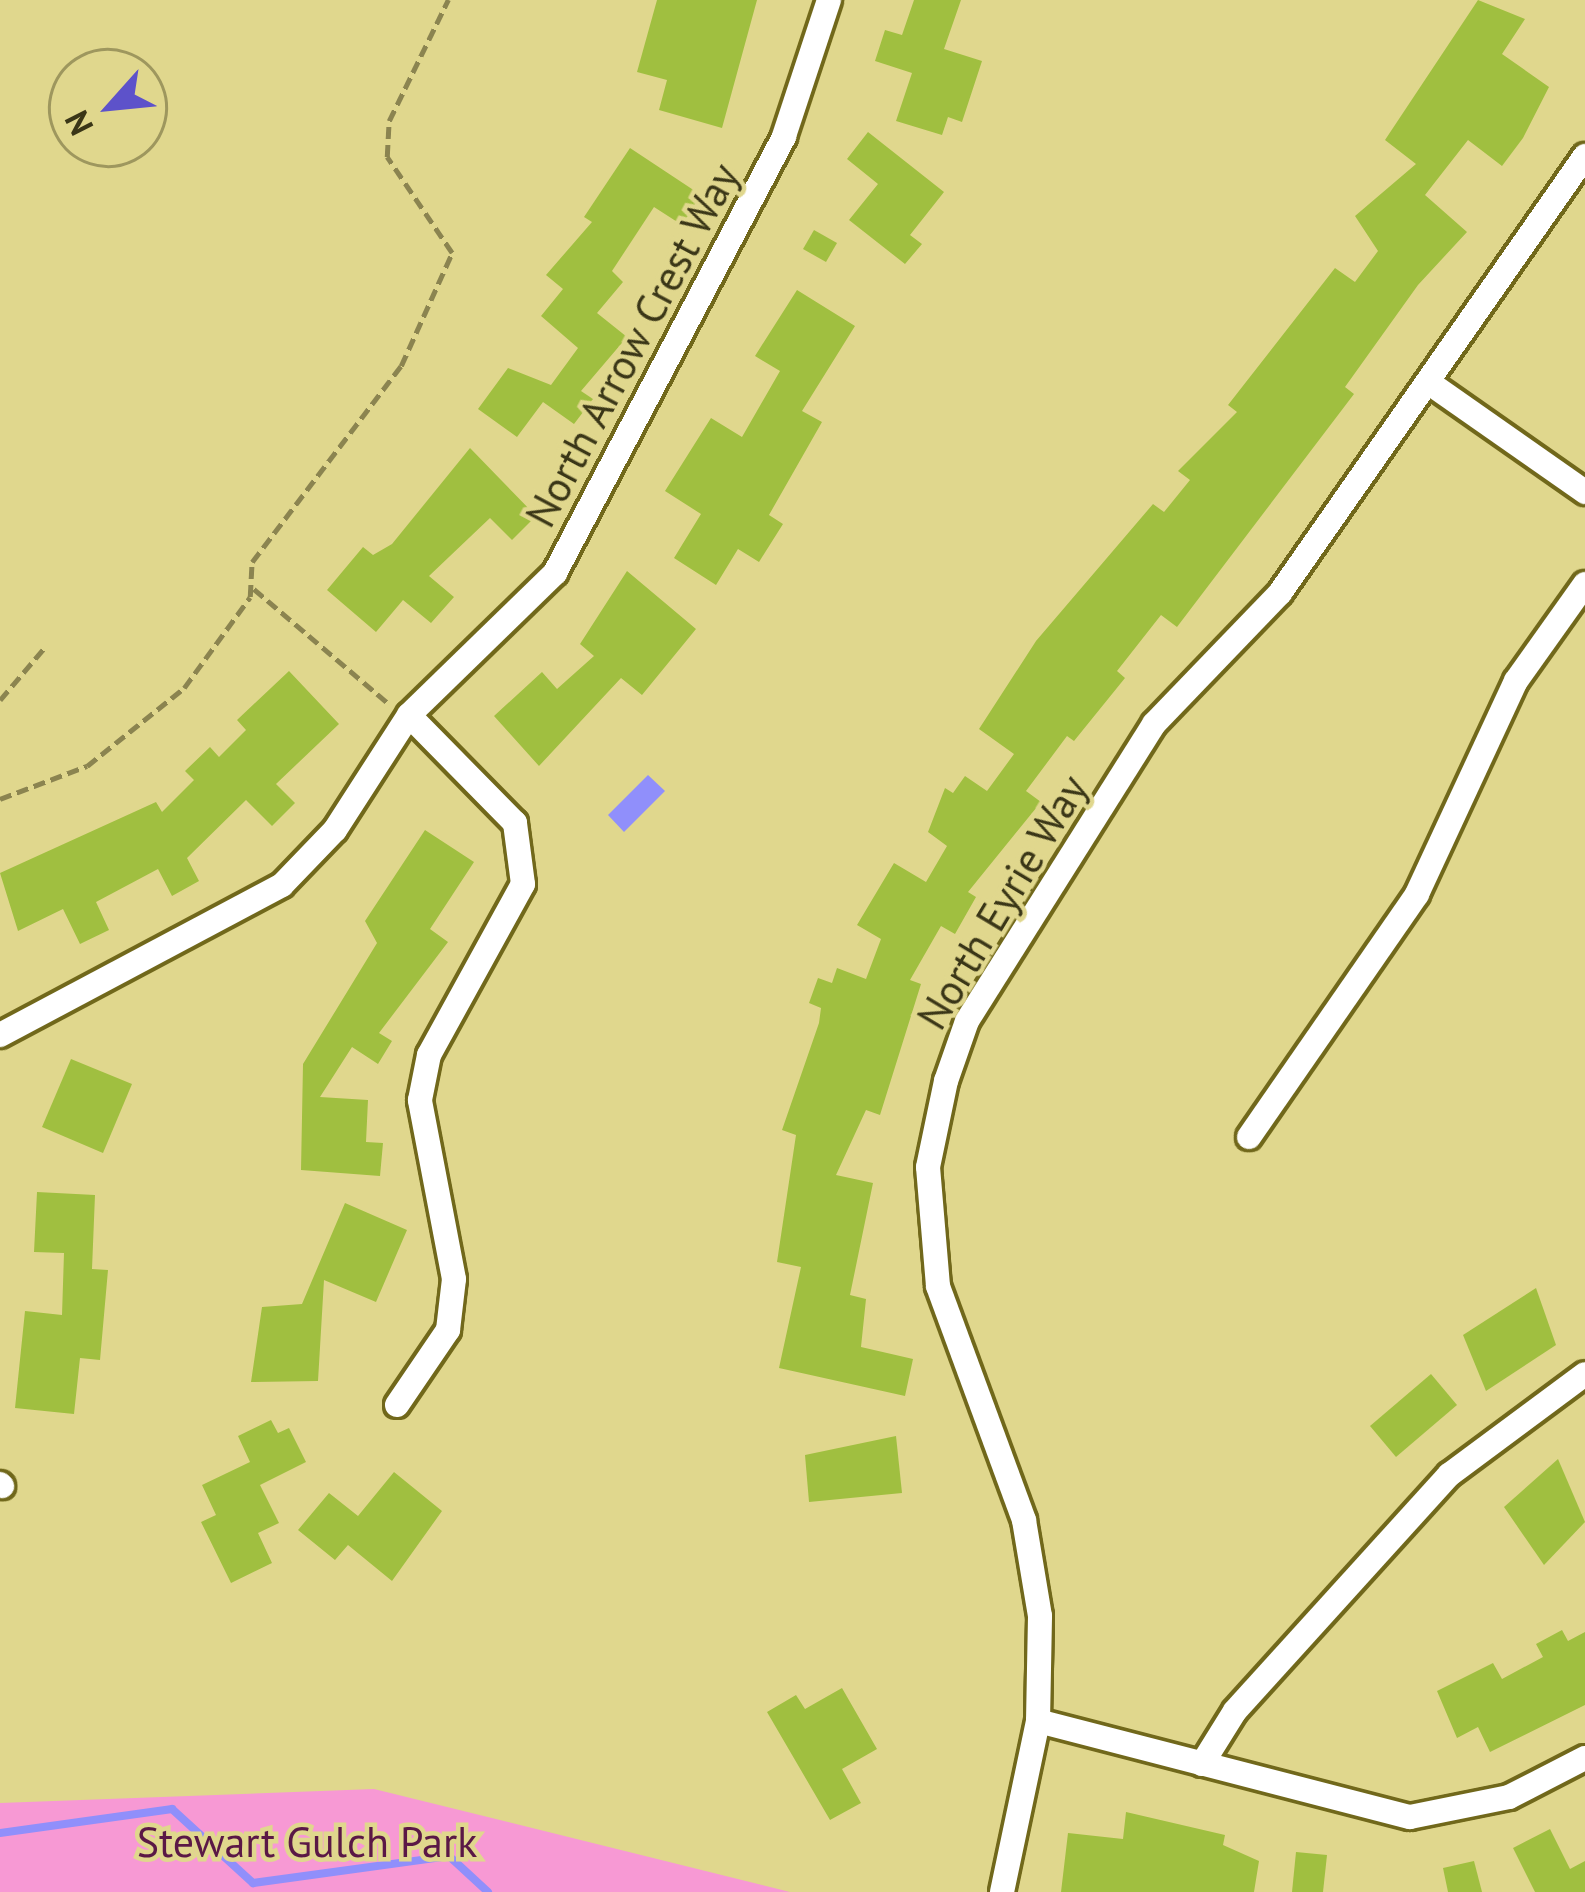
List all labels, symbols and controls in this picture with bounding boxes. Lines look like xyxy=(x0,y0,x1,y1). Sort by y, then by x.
north arrow xyxy=(48,48,168,168)
text: N xyxy=(54,104,102,143)
street label: North Arrow Crest Way xyxy=(514,153,750,537)
street label: North Eyrie Way xyxy=(906,765,1098,1039)
park label: Stewart Gulch Park xyxy=(137,1817,477,1867)

